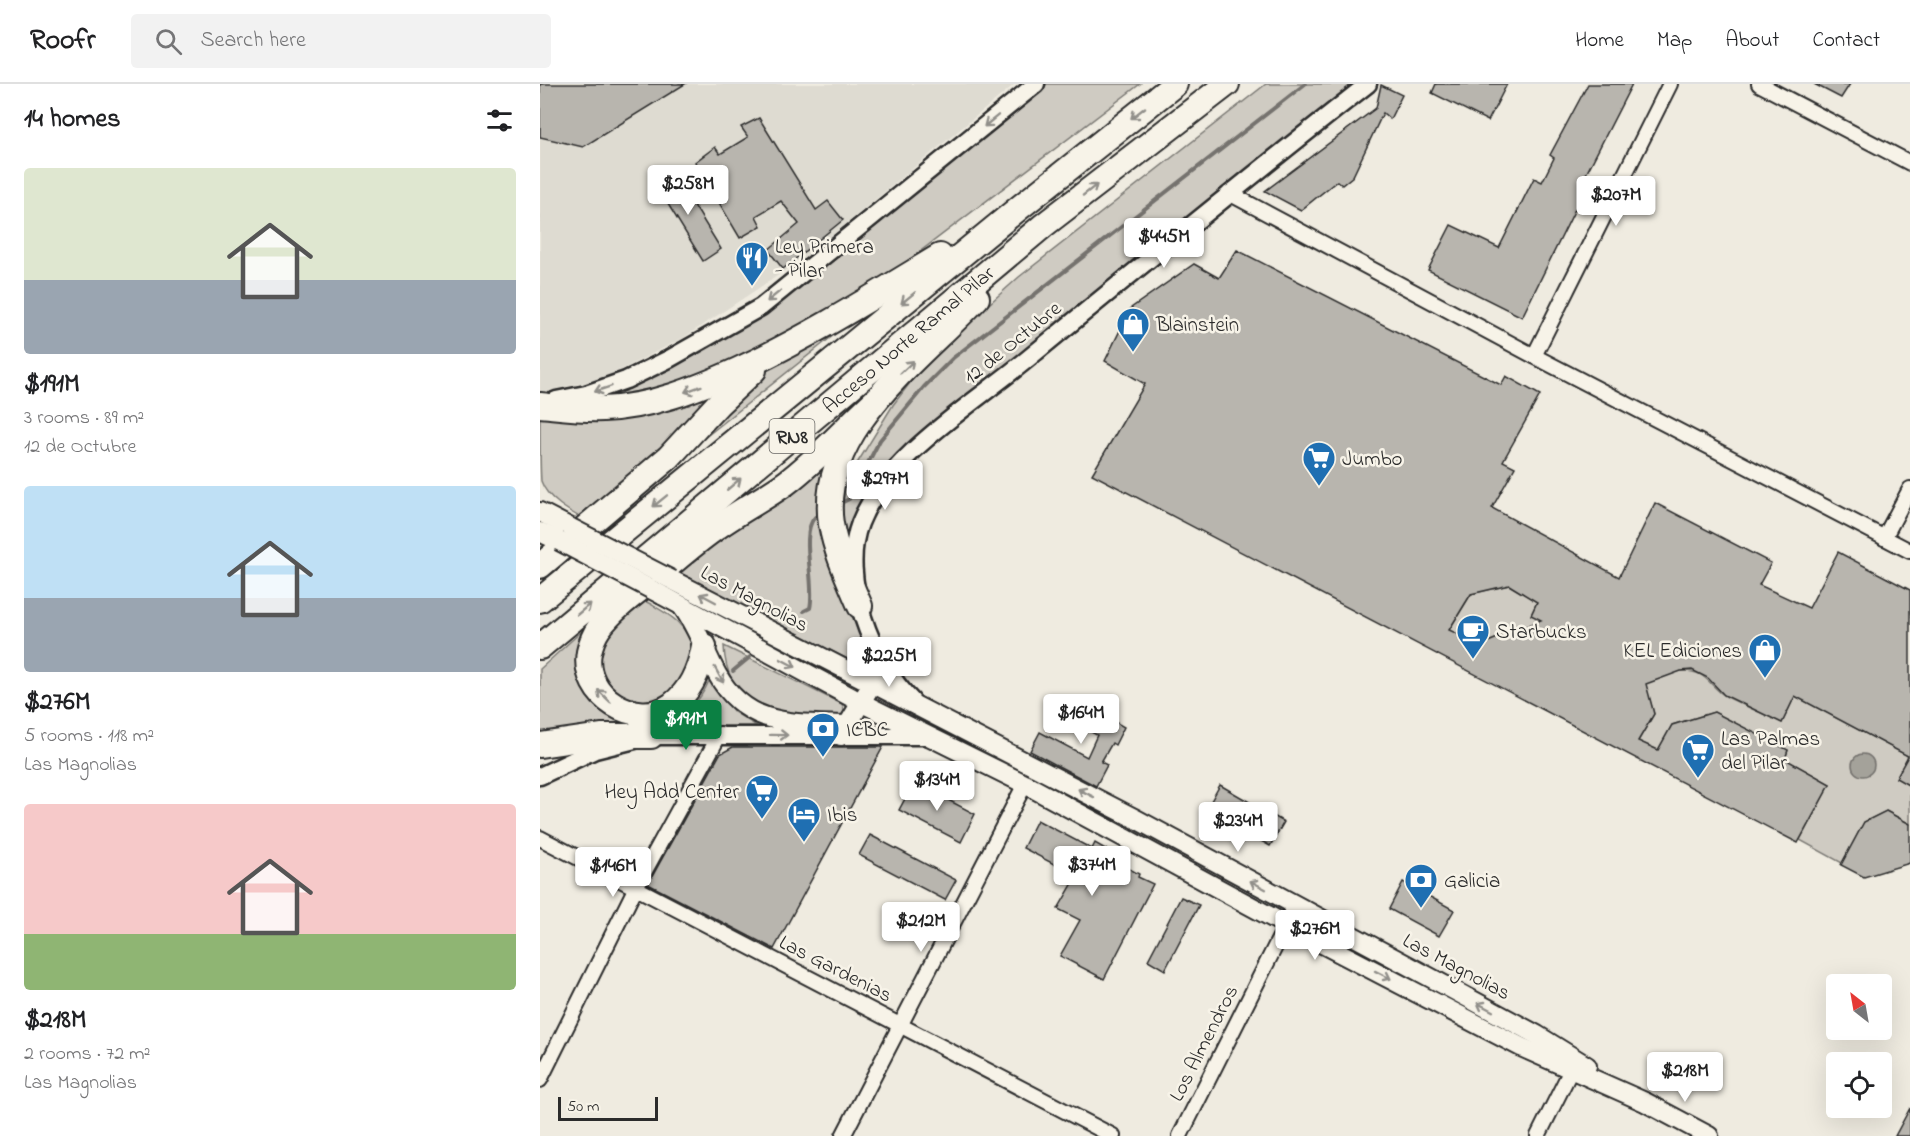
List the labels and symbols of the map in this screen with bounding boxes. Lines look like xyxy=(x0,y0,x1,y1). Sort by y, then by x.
one-way arrow xyxy=(1130,107,1146,120)
one-way arrow xyxy=(983,114,999,127)
pin: $258M xyxy=(646,165,730,216)
pin: $207M xyxy=(1574,176,1658,227)
one-way arrow xyxy=(1082,183,1098,196)
pin: $445M xyxy=(1122,218,1206,269)
place label: Ley Primera - Pilar xyxy=(775,233,874,287)
restaurant icon: Ley Primera - Pilar xyxy=(734,240,770,287)
street label: Acceso Norte Ramal Pilar xyxy=(817,259,1002,422)
one-way arrow xyxy=(766,290,782,303)
one-way arrow xyxy=(901,291,917,304)
street label: 12 de Octubre xyxy=(958,294,1069,392)
shop icon: Blainstein xyxy=(1115,306,1151,353)
place label: Blainstein xyxy=(1155,311,1239,341)
one-way arrow xyxy=(900,360,915,374)
one-way arrow xyxy=(594,384,613,395)
one-way arrow xyxy=(684,385,703,396)
road number: RN8 xyxy=(770,419,814,453)
supermarket icon: Jumbo xyxy=(1301,440,1337,487)
place label: Jumbo xyxy=(1342,445,1403,475)
pin: $297M xyxy=(843,460,927,511)
one-way arrow xyxy=(726,477,741,491)
one-way arrow xyxy=(652,494,668,507)
street label: Las Magnolias xyxy=(694,559,813,643)
one-way arrow xyxy=(700,592,718,604)
one-way arrow xyxy=(576,602,592,615)
cafe icon: Starbucks xyxy=(1455,613,1491,660)
place label: Starbucks xyxy=(1496,618,1587,648)
shop icon: KEL Ediciones xyxy=(1747,632,1783,679)
pin: $225M xyxy=(847,637,931,688)
place label: KEL Ediciones xyxy=(1623,637,1742,667)
one-way arrow xyxy=(779,657,796,669)
one-way arrow xyxy=(713,666,725,683)
one-way arrow xyxy=(597,689,612,703)
pin: $164M xyxy=(1039,694,1123,745)
pin: $191M xyxy=(644,700,728,751)
bank icon: ICBC xyxy=(805,711,841,758)
place label: ICBC xyxy=(846,716,888,746)
place label: Las Palmas del Pilar xyxy=(1721,725,1820,779)
one-way arrow xyxy=(768,730,788,741)
supermarket icon: Las Palmas del Pilar xyxy=(1680,732,1716,779)
pin: $134M xyxy=(895,761,979,812)
supermarket icon: Hey Add Center xyxy=(744,773,780,820)
place label: Hey Add Center xyxy=(604,778,739,810)
one-way arrow xyxy=(1077,787,1095,799)
hotel icon: Ibis xyxy=(786,796,822,843)
place label: Ibis xyxy=(827,801,858,831)
pin: $234M xyxy=(1196,802,1280,853)
pin: $374M xyxy=(1050,846,1134,897)
pin: $146M xyxy=(571,847,655,898)
bank icon: Galicia xyxy=(1403,862,1439,909)
place label: Galicia xyxy=(1444,867,1500,897)
one-way arrow xyxy=(1250,879,1268,890)
pin: $212M xyxy=(879,902,963,953)
pin: $276M xyxy=(1273,910,1357,961)
street label: Las Magnolias xyxy=(1396,927,1515,1011)
street label: Las Gardenias xyxy=(773,928,897,1011)
one-way arrow xyxy=(1374,970,1392,982)
north arrow xyxy=(1826,974,1892,1040)
street label: Los Almendros xyxy=(1163,980,1247,1107)
one-way arrow xyxy=(1477,1001,1495,1012)
pin: $218M xyxy=(1643,1052,1727,1103)
scale bar xyxy=(558,1094,658,1122)

